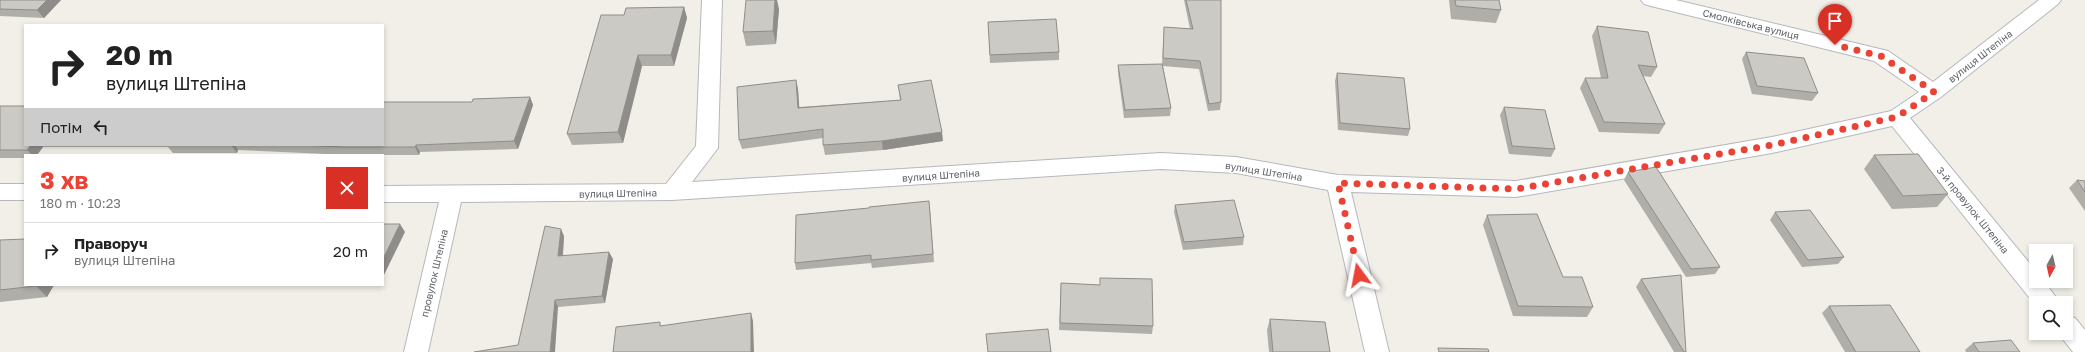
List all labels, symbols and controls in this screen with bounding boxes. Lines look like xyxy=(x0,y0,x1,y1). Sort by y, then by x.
pin xyxy=(1818,4,1852,45)
street label: Смолківська вулиця xyxy=(1701,6,1801,42)
icon: arrive xyxy=(1824,10,1846,32)
street label: вулиця Штепіна xyxy=(1946,27,2014,85)
text: 20 m xyxy=(106,38,173,71)
icon: right xyxy=(40,40,92,92)
text: вулиця Штепіна xyxy=(106,72,246,94)
icon: left xyxy=(90,116,112,138)
text: Потім xyxy=(40,118,82,136)
street label: вулиця Штепіна xyxy=(1225,159,1303,183)
street label: 3-й провулок Штепіна xyxy=(1934,164,2012,256)
text: 3 хв xyxy=(40,165,88,194)
street label: вулиця Штепіна xyxy=(902,166,980,184)
button: close xyxy=(326,167,368,209)
street label: вулиця Штепіна xyxy=(579,186,657,200)
text: 180 m · 10:23 xyxy=(40,195,121,211)
street label: провулок Штепіна xyxy=(418,228,450,318)
text: Праворуч xyxy=(74,234,148,252)
icon: right xyxy=(40,240,62,262)
text: 20 m xyxy=(333,242,368,260)
north arrow xyxy=(2029,244,2073,288)
map controls xyxy=(2029,244,2073,340)
text: вулиця Штепіна xyxy=(74,252,175,268)
position arrow xyxy=(1338,254,1380,296)
button: search xyxy=(2029,296,2073,340)

